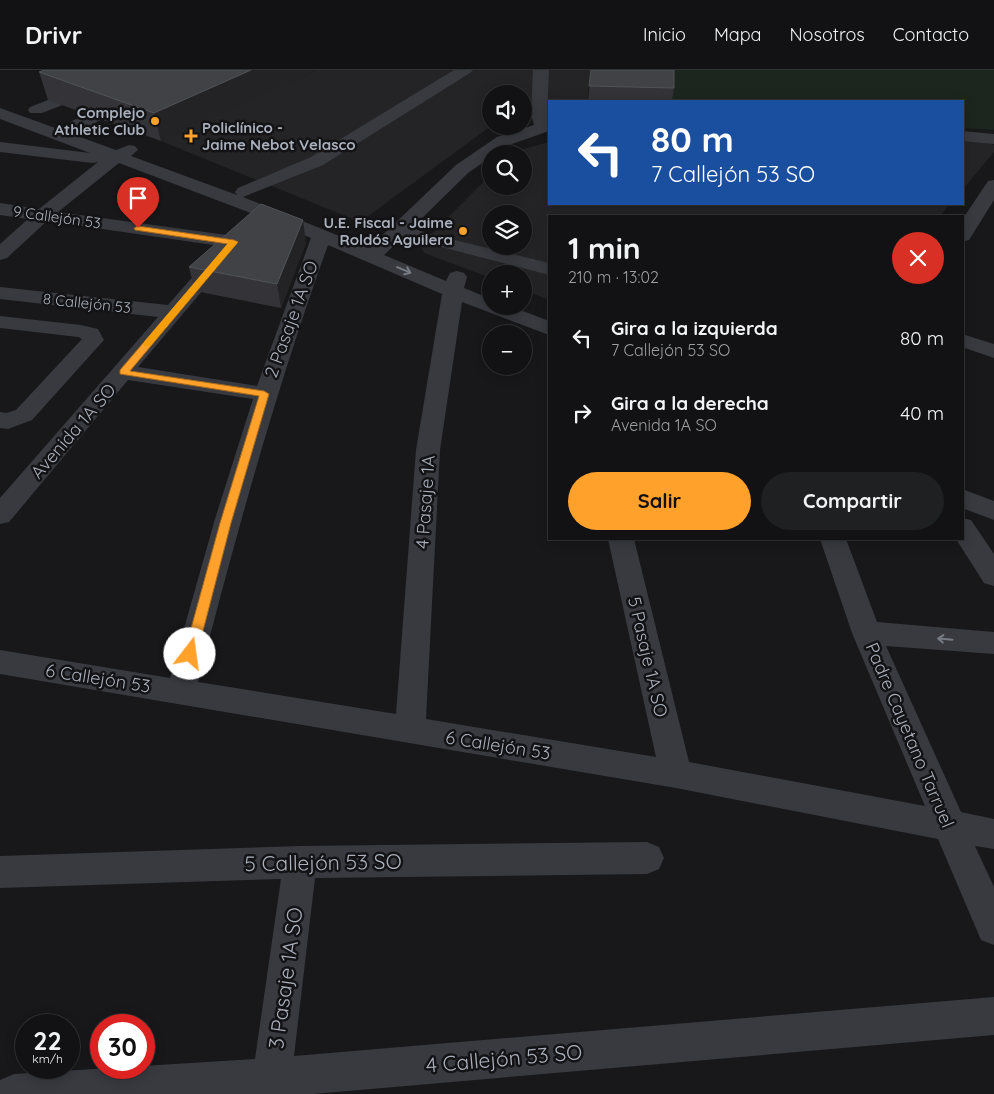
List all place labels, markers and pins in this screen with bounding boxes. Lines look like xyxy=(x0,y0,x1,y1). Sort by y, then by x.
place label: Complejo Athletic Club xyxy=(55,103,145,139)
marker: Complejo Athletic Club xyxy=(149,115,161,127)
place label: Policlínico - Jaime Nebot Velasco xyxy=(202,118,356,154)
marker: Policlínico - Jaime Nebot Velasco xyxy=(184,129,198,143)
pin xyxy=(117,177,159,228)
place label: U.E. Fiscal - Jaime Roldós Aguilera xyxy=(323,213,453,249)
marker: U.E. Fiscal - Jaime Roldós Aguilera xyxy=(457,225,469,237)

